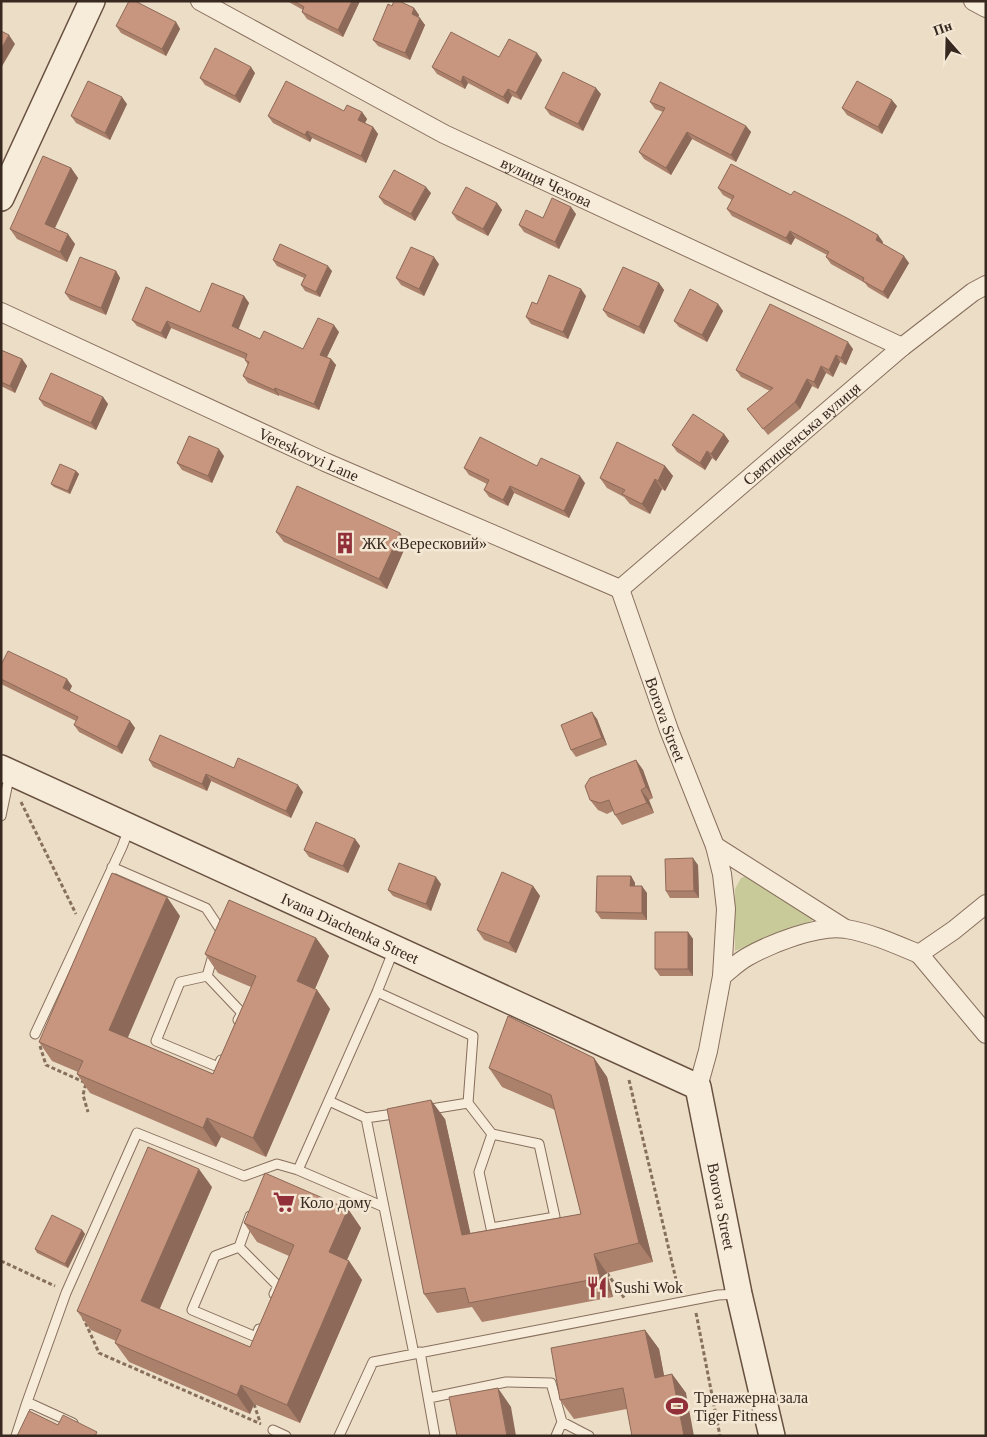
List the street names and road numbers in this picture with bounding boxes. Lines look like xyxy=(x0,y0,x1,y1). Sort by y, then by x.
street label: вулиця Чехова xyxy=(499,153,595,210)
street label: Святищенська вулиця xyxy=(739,378,864,488)
street label: Vereskovyi Lane xyxy=(256,424,361,484)
street label: Borova Street xyxy=(643,675,689,764)
street label: Ivana Diachenka Street xyxy=(279,889,422,967)
street label: Borova Street xyxy=(705,1161,739,1252)

